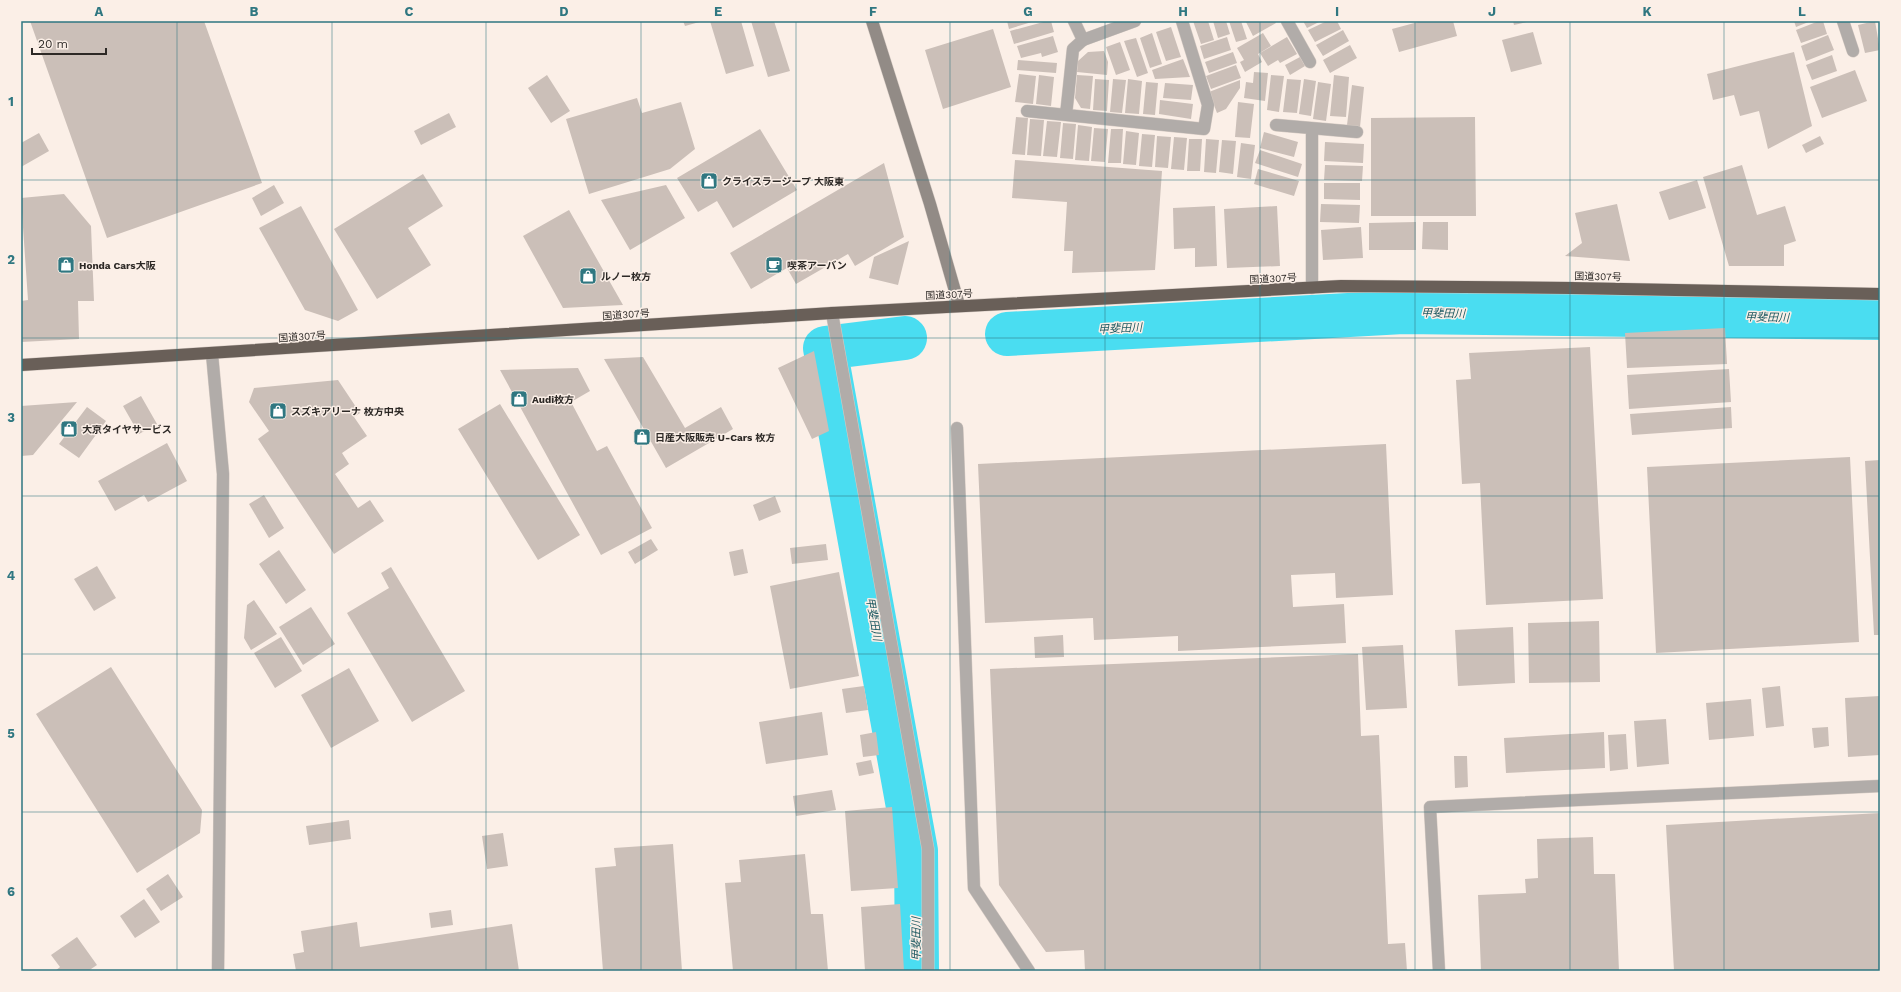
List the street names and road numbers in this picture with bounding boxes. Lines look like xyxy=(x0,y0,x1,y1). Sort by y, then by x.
street label: 国道307号 xyxy=(1574,271,1622,282)
street label: 国道307号 xyxy=(1249,272,1297,285)
street label: 国道307号 xyxy=(925,288,973,301)
street label: 国道307号 xyxy=(602,307,650,322)
street label: 国道307号 xyxy=(278,329,326,344)

